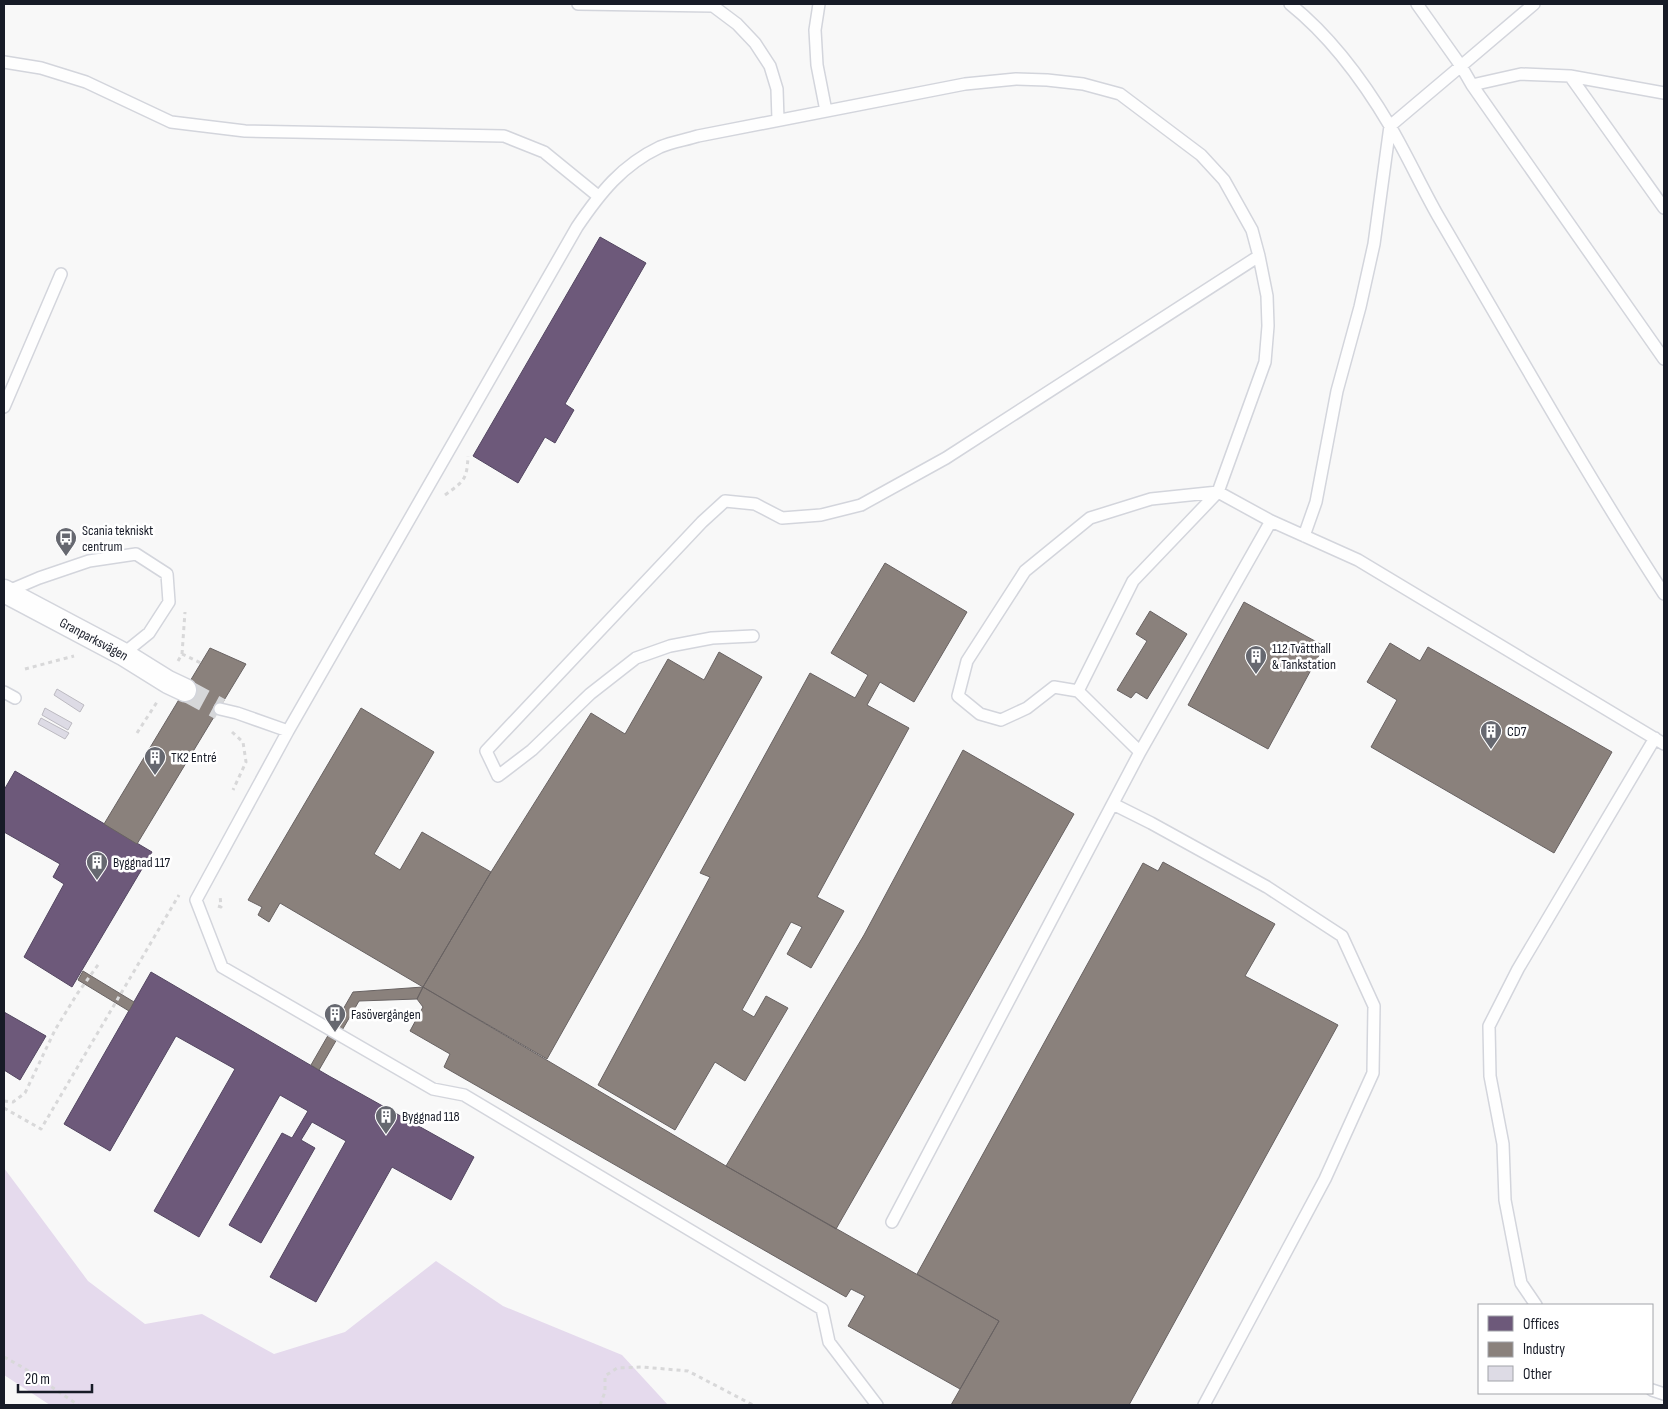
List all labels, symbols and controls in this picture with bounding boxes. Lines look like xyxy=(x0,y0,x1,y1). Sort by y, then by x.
place label: Scania tekniskt centrum xyxy=(82,522,153,555)
bus stop icon: Scania tekniskt centrum xyxy=(54,526,78,557)
street label: Granparksvägen xyxy=(57,614,131,664)
place label: 112 Tvätthall & Tankstation xyxy=(1272,640,1336,673)
building icon: 112 Tvätthall & Tankstation xyxy=(1244,644,1268,675)
building icon: CD7 xyxy=(1479,719,1503,750)
place label: CD7 xyxy=(1507,723,1527,740)
building icon: TK2 Entré xyxy=(143,745,167,776)
place label: TK2 Entré xyxy=(171,749,217,766)
building icon: Byggnad 117 xyxy=(85,850,109,881)
place label: Byggnad 117 xyxy=(113,854,171,871)
building icon: Fasövergången xyxy=(323,1002,347,1033)
place label: Fasövergången xyxy=(351,1006,421,1023)
building icon: Byggnad 118 xyxy=(374,1104,398,1135)
place label: Byggnad 118 xyxy=(402,1108,460,1125)
legend xyxy=(1478,1304,1653,1394)
text: Offices xyxy=(1523,1315,1559,1334)
text: Industry xyxy=(1523,1340,1565,1359)
scale bar xyxy=(18,1362,91,1394)
text: Other xyxy=(1523,1365,1552,1384)
text: 20 m xyxy=(25,1370,50,1389)

